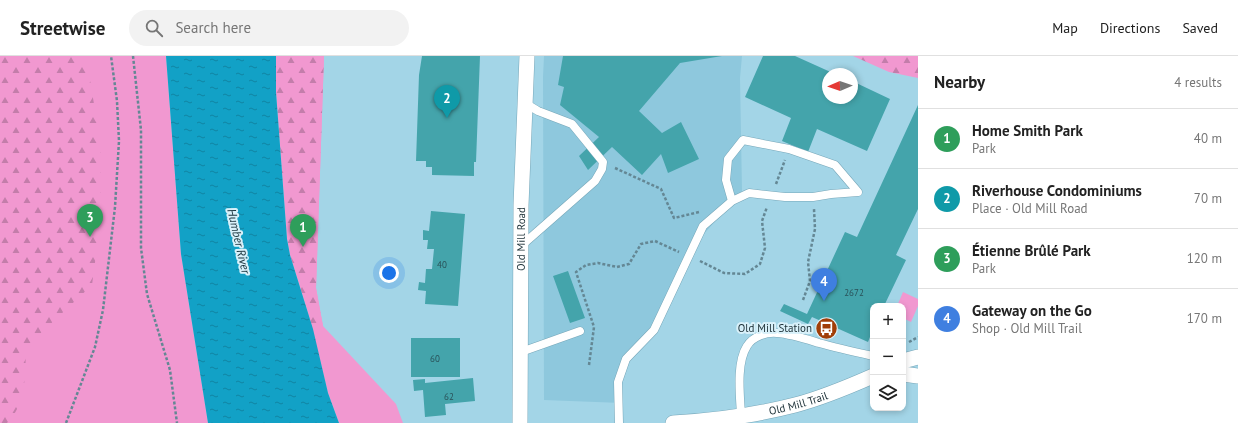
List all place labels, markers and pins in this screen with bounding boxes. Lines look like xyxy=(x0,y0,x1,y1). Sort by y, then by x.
pin: 2 xyxy=(434,85,460,118)
pin: 3 xyxy=(77,204,103,237)
pin: 1 xyxy=(290,214,316,247)
pin: 4 xyxy=(811,268,837,301)
bus stop icon: Old Mill Station xyxy=(814,315,840,341)
place label: Old Mill Station xyxy=(738,321,812,335)

